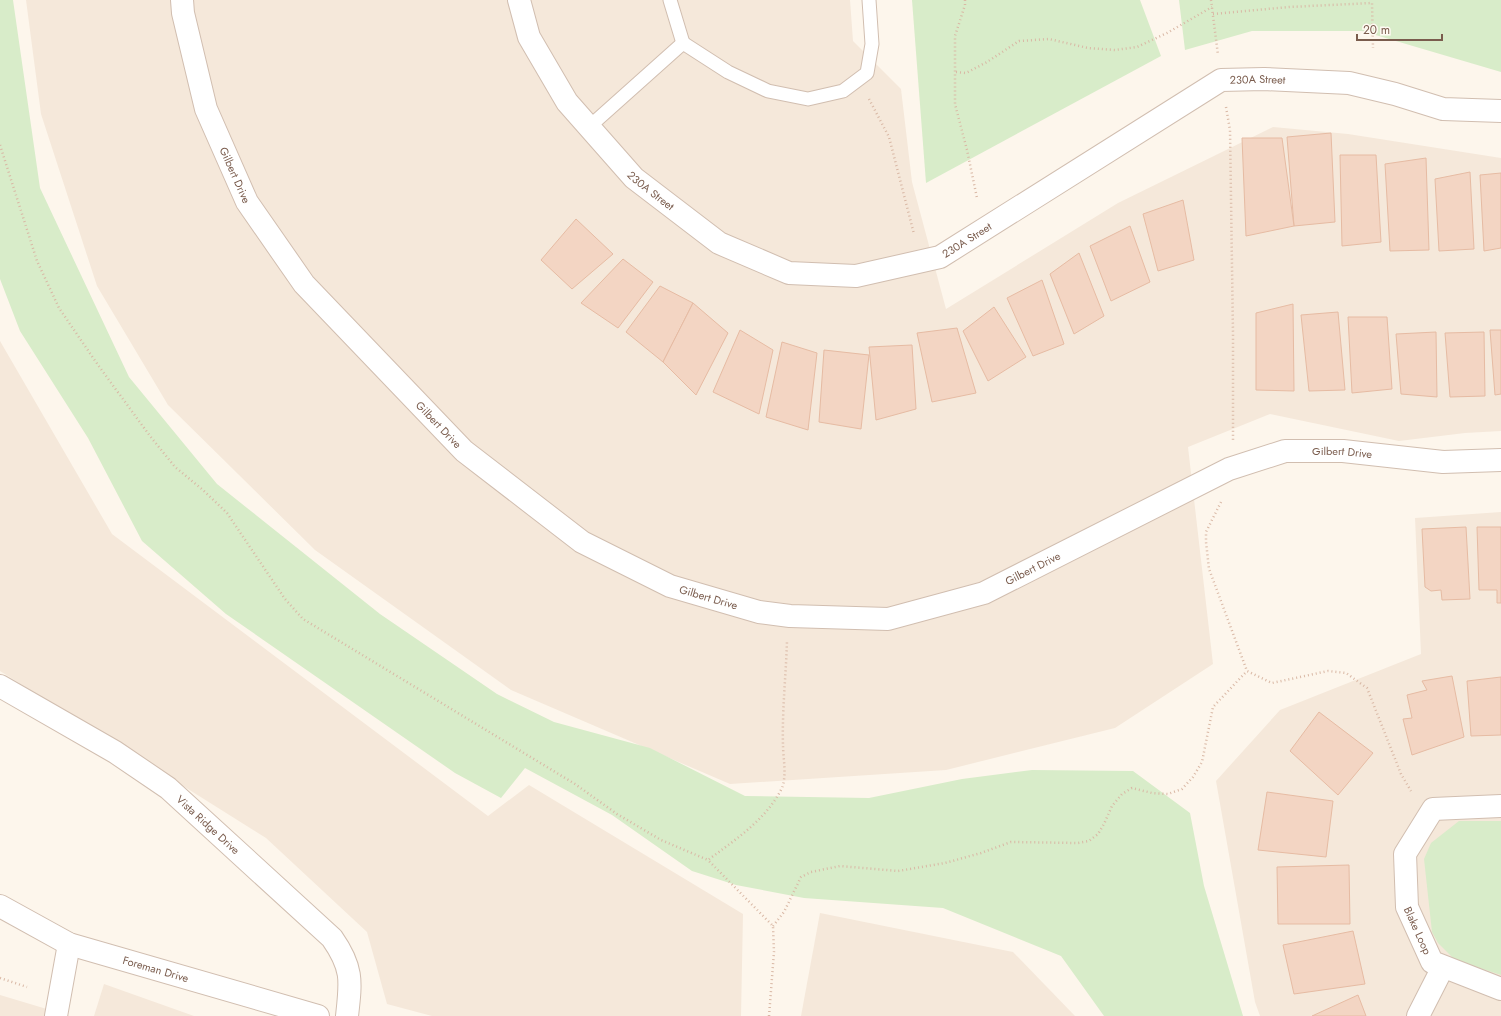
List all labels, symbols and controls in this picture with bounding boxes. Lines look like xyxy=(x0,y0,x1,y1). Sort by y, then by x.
scale bar xyxy=(1357,16,1442,42)
text: 20 m xyxy=(1363,21,1390,39)
street label: 230A Street xyxy=(1230,71,1286,88)
street label: Gilbert Drive xyxy=(216,144,255,206)
street label: 230A Street xyxy=(623,168,678,214)
street label: 230A Street xyxy=(939,218,995,262)
street label: Gilbert Drive xyxy=(412,397,466,452)
street label: Gilbert Drive xyxy=(1312,443,1373,462)
street label: Gilbert Drive xyxy=(1002,547,1063,589)
street label: Gilbert Drive xyxy=(677,581,740,613)
street label: Vista Ridge Drive xyxy=(173,791,244,858)
street label: Blake Loop xyxy=(1400,904,1436,957)
street label: Foreman Drive xyxy=(121,952,191,986)

